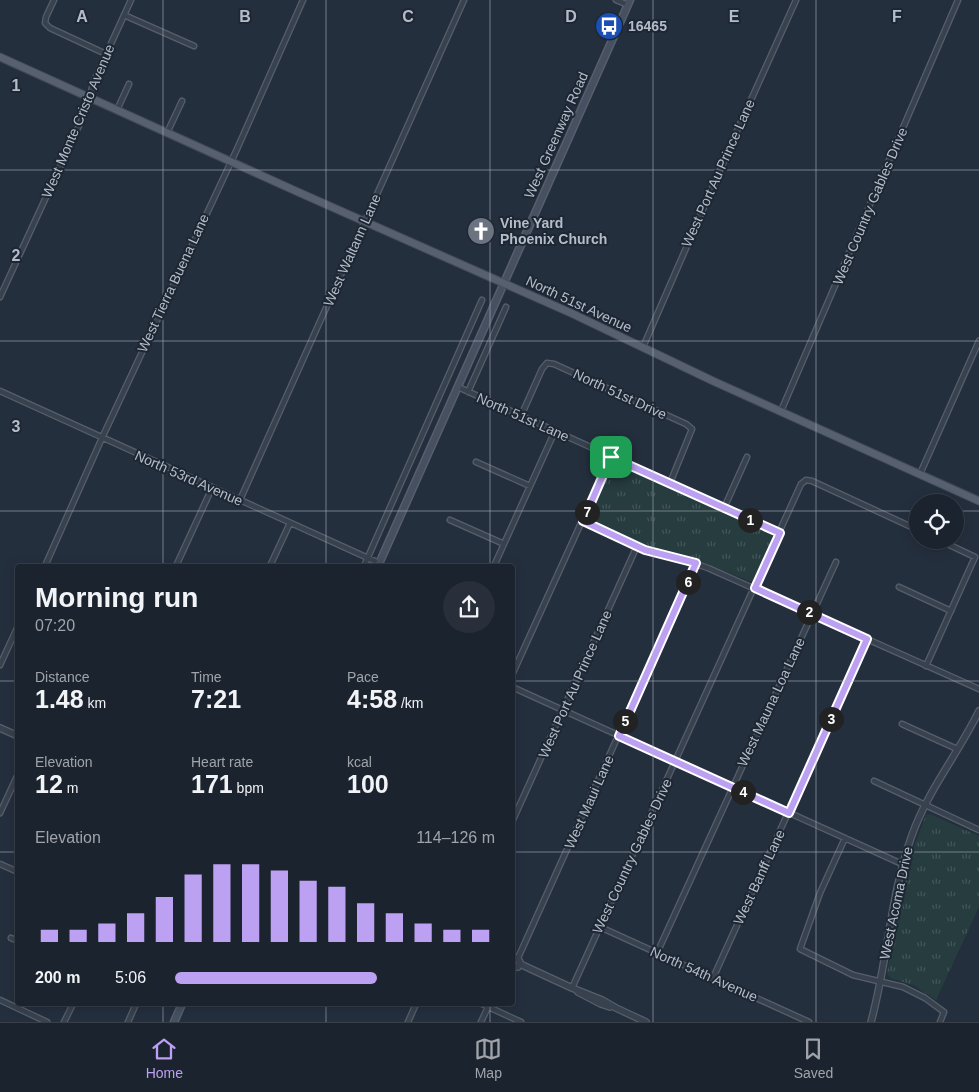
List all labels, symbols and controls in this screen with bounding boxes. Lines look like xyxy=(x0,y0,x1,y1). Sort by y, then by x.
text: A xyxy=(76,8,88,25)
text: B xyxy=(239,8,251,25)
text: C xyxy=(402,8,414,25)
text: D xyxy=(565,8,577,25)
text: E xyxy=(729,8,740,25)
text: F xyxy=(892,8,902,25)
bus stop icon: 16465 xyxy=(594,11,624,41)
place label: 16465 xyxy=(628,18,667,34)
street label: West Monte Cristo Avenue xyxy=(38,42,118,200)
street label: West Greenway Road xyxy=(521,69,591,201)
text: 1 xyxy=(12,77,21,94)
street label: West Port Au Prince Lane xyxy=(678,96,758,249)
street label: West Country Gables Drive xyxy=(830,125,911,287)
street label: West Waltann Lane xyxy=(320,191,384,309)
street label: West Tierra Buena Lane xyxy=(134,211,212,355)
place label: Vine Yard Phoenix Church xyxy=(500,215,607,247)
church icon: Vine Yard Phoenix Church xyxy=(466,216,496,246)
text: 2 xyxy=(12,247,21,264)
street label: North 51st Avenue xyxy=(524,272,635,336)
street label: North 51st Drive xyxy=(571,365,669,423)
street label: North 51st Lane xyxy=(474,389,572,445)
text: 3 xyxy=(12,418,21,435)
pin xyxy=(590,436,632,478)
icon: arrive xyxy=(597,443,625,471)
street label: North 53rd Avenue xyxy=(133,447,246,509)
map controls xyxy=(909,494,964,549)
button: locate xyxy=(909,494,964,549)
pin: 7 xyxy=(574,500,600,524)
text: 7 xyxy=(584,504,591,520)
pin: 1 xyxy=(738,508,762,532)
text: 1 xyxy=(747,512,754,528)
pin: 6 xyxy=(676,570,700,594)
text: 6 xyxy=(685,574,692,590)
button: share xyxy=(443,581,495,633)
text: Morning run xyxy=(35,582,198,613)
pin: 2 xyxy=(796,600,822,624)
text: 2 xyxy=(806,604,813,620)
street label: West Port Au Prince Lane xyxy=(535,607,615,760)
text: 07:20 xyxy=(35,617,75,634)
street label: West Mauna Loa Lane xyxy=(734,635,808,769)
text: Distance xyxy=(35,669,89,685)
text: Time xyxy=(191,669,222,685)
text: Pace xyxy=(347,669,379,685)
text: 1.48 xyxy=(35,685,84,713)
text: 7:21 xyxy=(191,685,241,713)
text: 4:58 xyxy=(347,685,397,713)
text: km xyxy=(84,695,106,711)
text: /km xyxy=(397,695,424,711)
pin: 3 xyxy=(818,706,844,732)
pin: 5 xyxy=(612,708,638,734)
text: 3 xyxy=(828,711,835,727)
text: 5 xyxy=(622,713,629,729)
street label: West Maui Lane xyxy=(561,752,617,851)
text: Elevation xyxy=(35,754,93,770)
text: Heart rate xyxy=(191,754,253,770)
text: kcal xyxy=(347,754,372,770)
text: 12 xyxy=(35,770,63,798)
text: 171 xyxy=(191,770,233,798)
text: 100 xyxy=(347,770,389,798)
street label: West Country Gables Drive xyxy=(589,776,675,936)
text: m xyxy=(63,780,78,796)
text: bpm xyxy=(233,780,264,796)
pin: 4 xyxy=(730,780,756,804)
text: 4 xyxy=(740,784,747,800)
street label: West Banff Lane xyxy=(730,827,788,927)
text: Elevation xyxy=(35,829,101,846)
text: 114–126 m xyxy=(416,829,495,846)
street label: West Acoma Drive xyxy=(876,845,916,961)
street label: North 54th Avenue xyxy=(648,943,760,1005)
text: 200 m xyxy=(35,969,80,986)
text: 5:06 xyxy=(115,969,146,986)
tab: Home xyxy=(146,1035,183,1081)
tab: Map xyxy=(474,1035,502,1081)
tab: Saved xyxy=(794,1035,833,1081)

